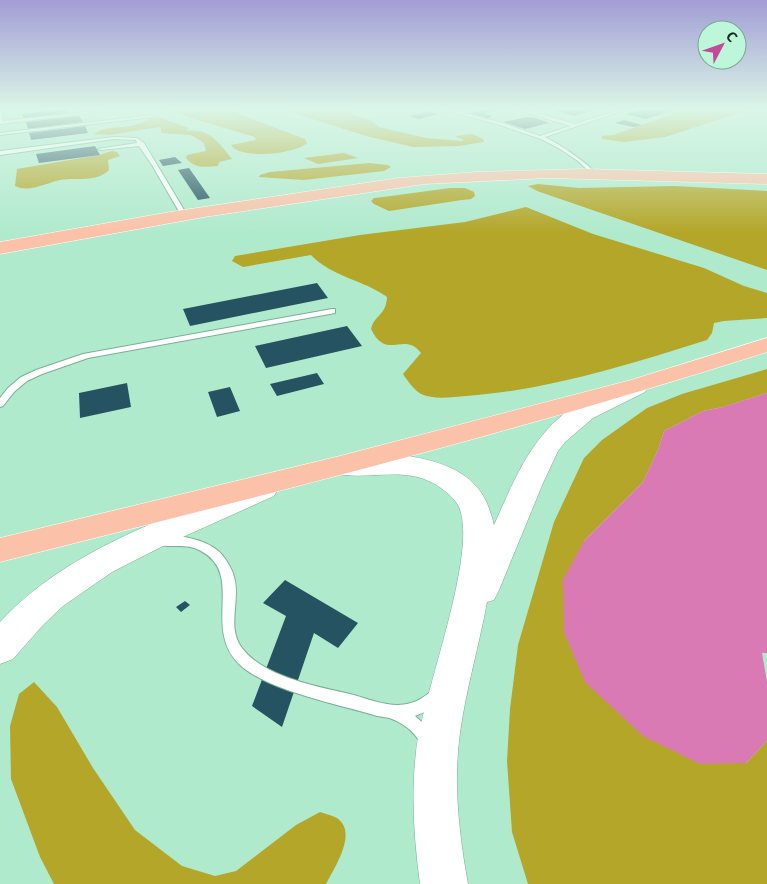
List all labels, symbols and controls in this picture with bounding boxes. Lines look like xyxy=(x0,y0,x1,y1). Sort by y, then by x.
north arrow xyxy=(697,20,747,70)
text: С xyxy=(722,27,742,46)

